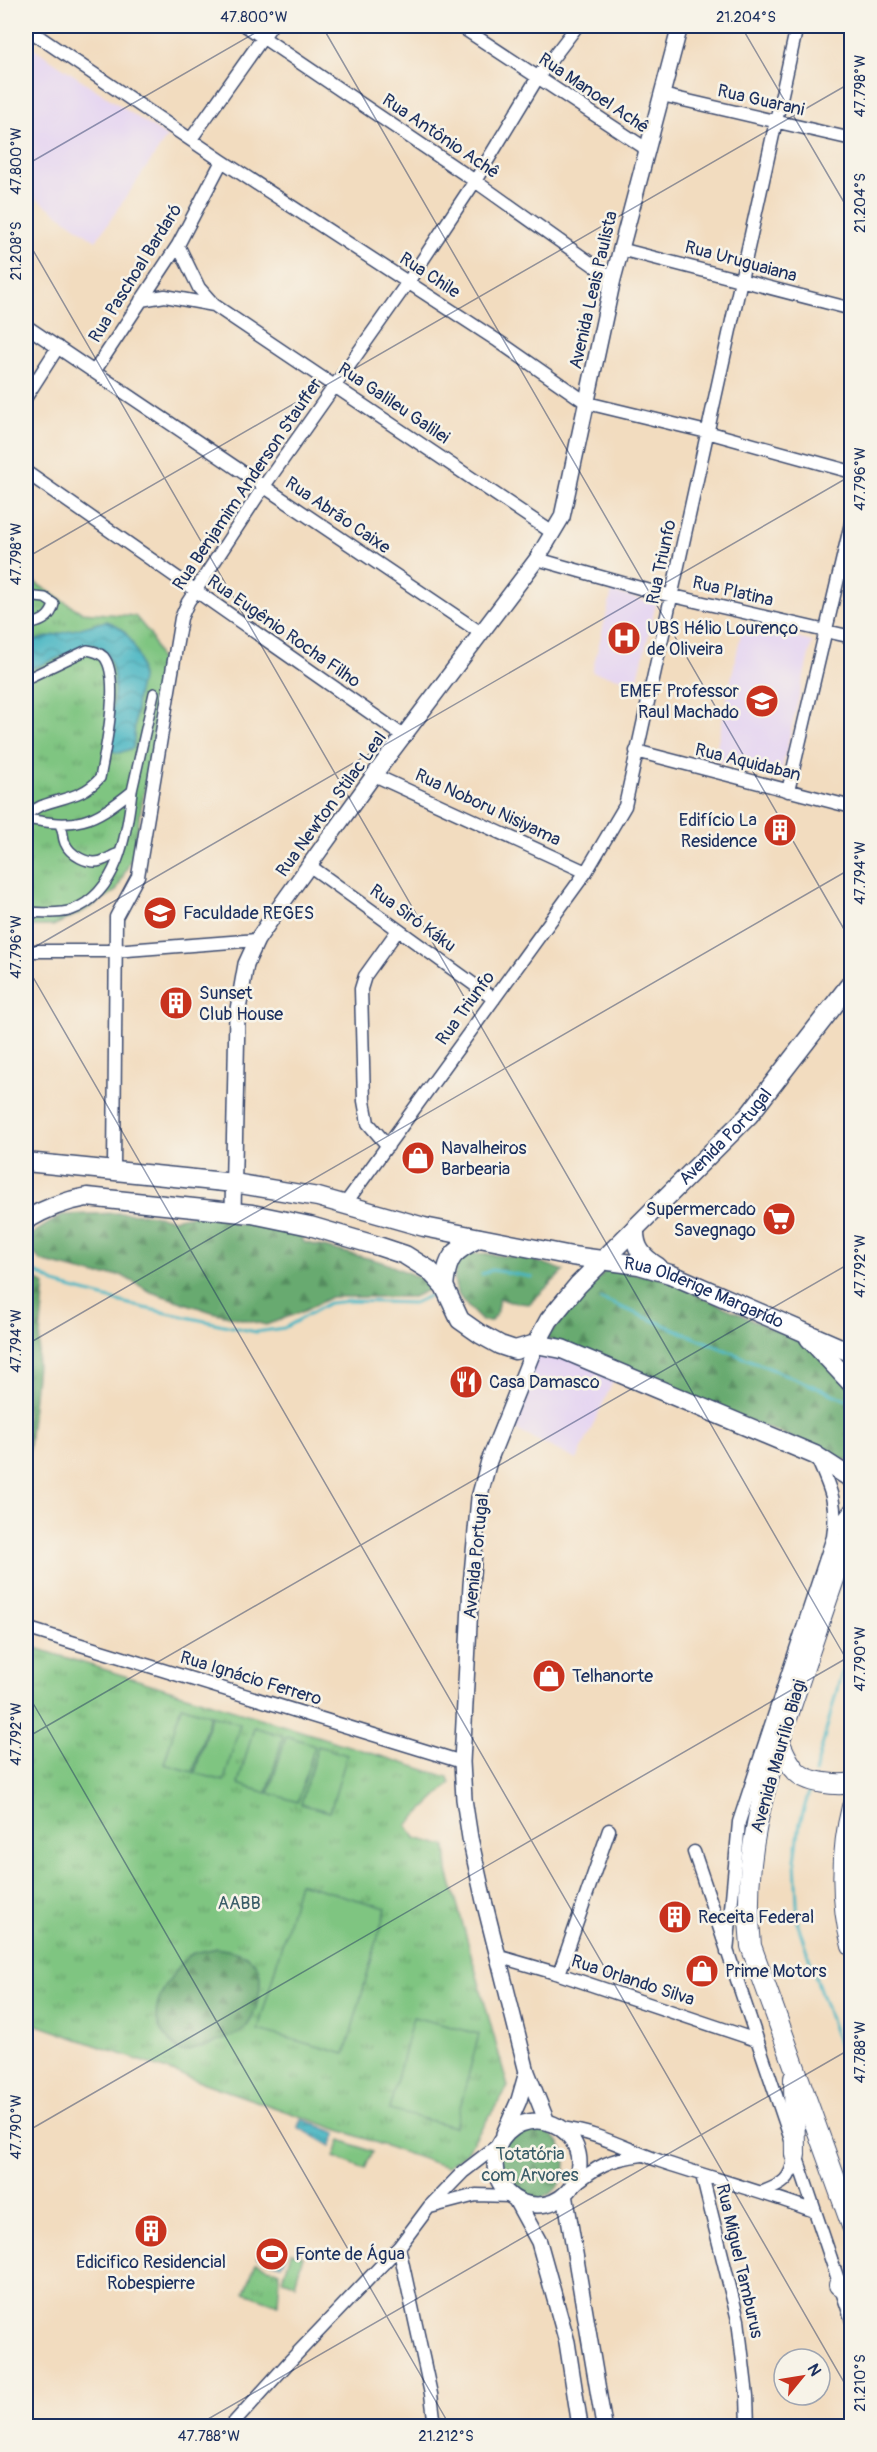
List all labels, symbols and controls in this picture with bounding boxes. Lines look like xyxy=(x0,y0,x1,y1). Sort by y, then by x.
text: 47.800°W xyxy=(220,8,288,27)
text: 21.204°S xyxy=(716,8,776,27)
street label: Rua Manoel Achê xyxy=(534,48,653,139)
text: 47.798°W xyxy=(851,55,870,117)
street label: Rua Guarani xyxy=(715,79,807,122)
street label: Rua Antônio Achê xyxy=(378,89,504,184)
text: 47.800°W xyxy=(7,127,26,195)
text: 21.204°S xyxy=(851,173,870,233)
street label: Rua Paschoal Bardaró xyxy=(83,200,187,347)
street label: Avenida Leais Paulista xyxy=(564,209,623,371)
text: 21.208°S xyxy=(7,221,26,281)
street label: Rua Uruguaiana xyxy=(682,235,799,288)
street label: Rua Chile xyxy=(395,247,465,304)
street label: Rua Galileu Galilei xyxy=(333,358,454,449)
street label: Rua Benjamim Anderson Stauffer xyxy=(168,373,328,595)
text: 47.796°W xyxy=(851,447,870,511)
street label: Rua Abrão Caixe xyxy=(281,472,395,559)
street label: Rua Triunfo xyxy=(641,517,682,607)
text: 47.798°W xyxy=(7,523,26,585)
street label: Rua Eugênio Rocha Filho xyxy=(203,570,365,693)
street label: Rua Platina xyxy=(690,571,776,612)
place label: UBS Hélio Lourenço de Oliveira xyxy=(647,617,798,661)
hospital icon: UBS Hélio Lourenço de Oliveira xyxy=(606,620,642,656)
place label: EMEF Professor Raul Machado xyxy=(620,680,740,724)
school or university icon: EMEF Professor Raul Machado xyxy=(744,683,780,719)
street label: Rua Newton Stilac Leal xyxy=(271,727,392,881)
street label: Rua Aquidaban xyxy=(693,738,803,787)
street label: Rua Noboru Nisiyama xyxy=(411,764,564,851)
place label: Edifício La Residence xyxy=(679,809,757,853)
building icon: Edifício La Residence xyxy=(762,812,798,848)
text: 47.794°W xyxy=(851,841,870,905)
street label: Rua Siró Káku xyxy=(365,879,461,958)
school or university icon: Faculdade REGES xyxy=(142,895,178,931)
place label: Faculdade REGES xyxy=(183,902,314,925)
text: 47.796°W xyxy=(7,915,26,979)
street label: Rua Triunfo xyxy=(431,966,500,1050)
place label: Sunset Club House xyxy=(199,982,283,1026)
building icon: Sunset Club House xyxy=(158,985,194,1021)
street label: Avenida Portugal xyxy=(674,1084,778,1190)
place label: Navalheiros Barbearia xyxy=(441,1137,527,1181)
shop icon: Navalheiros Barbearia xyxy=(400,1140,436,1176)
place label: Supermercado Savegnago xyxy=(646,1198,756,1242)
supermarket icon: Supermercado Savegnago xyxy=(761,1201,797,1237)
text: 47.792°W xyxy=(851,1234,870,1298)
street label: Rua Olderige Margarido xyxy=(623,1252,787,1334)
text: 47.794°W xyxy=(7,1309,26,1373)
restaurant icon: Casa Damasco xyxy=(448,1364,484,1400)
place label: Casa Damasco xyxy=(489,1371,600,1394)
street label: Avenida Portugal xyxy=(458,1492,495,1620)
text: 47.790°W xyxy=(851,1626,870,1692)
street label: Rua Ignácio Ferrero xyxy=(177,1646,325,1711)
shop icon: Telhanorte xyxy=(531,1658,567,1694)
place label: Telhanorte xyxy=(572,1665,653,1688)
street label: Avenida Maurílio Biagi xyxy=(746,1677,811,1835)
text: 47.792°W xyxy=(7,1702,26,1766)
park label: AABB xyxy=(217,1892,261,1915)
building icon: Receita Federal xyxy=(657,1899,693,1935)
place label: Receita Federal xyxy=(698,1906,814,1929)
street label: Rua Orlando Silva xyxy=(568,1950,697,2011)
shop icon: Prime Motors xyxy=(684,1953,720,1989)
place label: Prime Motors xyxy=(725,1960,827,1983)
text: 47.788°W xyxy=(851,2021,870,2083)
text: 47.790°W xyxy=(7,2094,26,2160)
park label: Totatória com Arvores xyxy=(481,2143,579,2187)
street label: Rua Miguel Tamburus xyxy=(711,2182,768,2341)
building icon: Edicifico Residencial Robespierre xyxy=(133,2213,169,2249)
sports icon: Fonte de Água xyxy=(254,2236,290,2272)
place label: Fonte de Água xyxy=(295,2243,405,2266)
place label: Edicifico Residencial Robespierre xyxy=(76,2251,226,2295)
north arrow xyxy=(772,2347,832,2407)
text: 21.210°S xyxy=(851,2354,870,2412)
text: N xyxy=(803,2360,826,2380)
text: 47.788°W xyxy=(178,2427,240,2446)
text: 21.212°S xyxy=(418,2427,474,2446)

